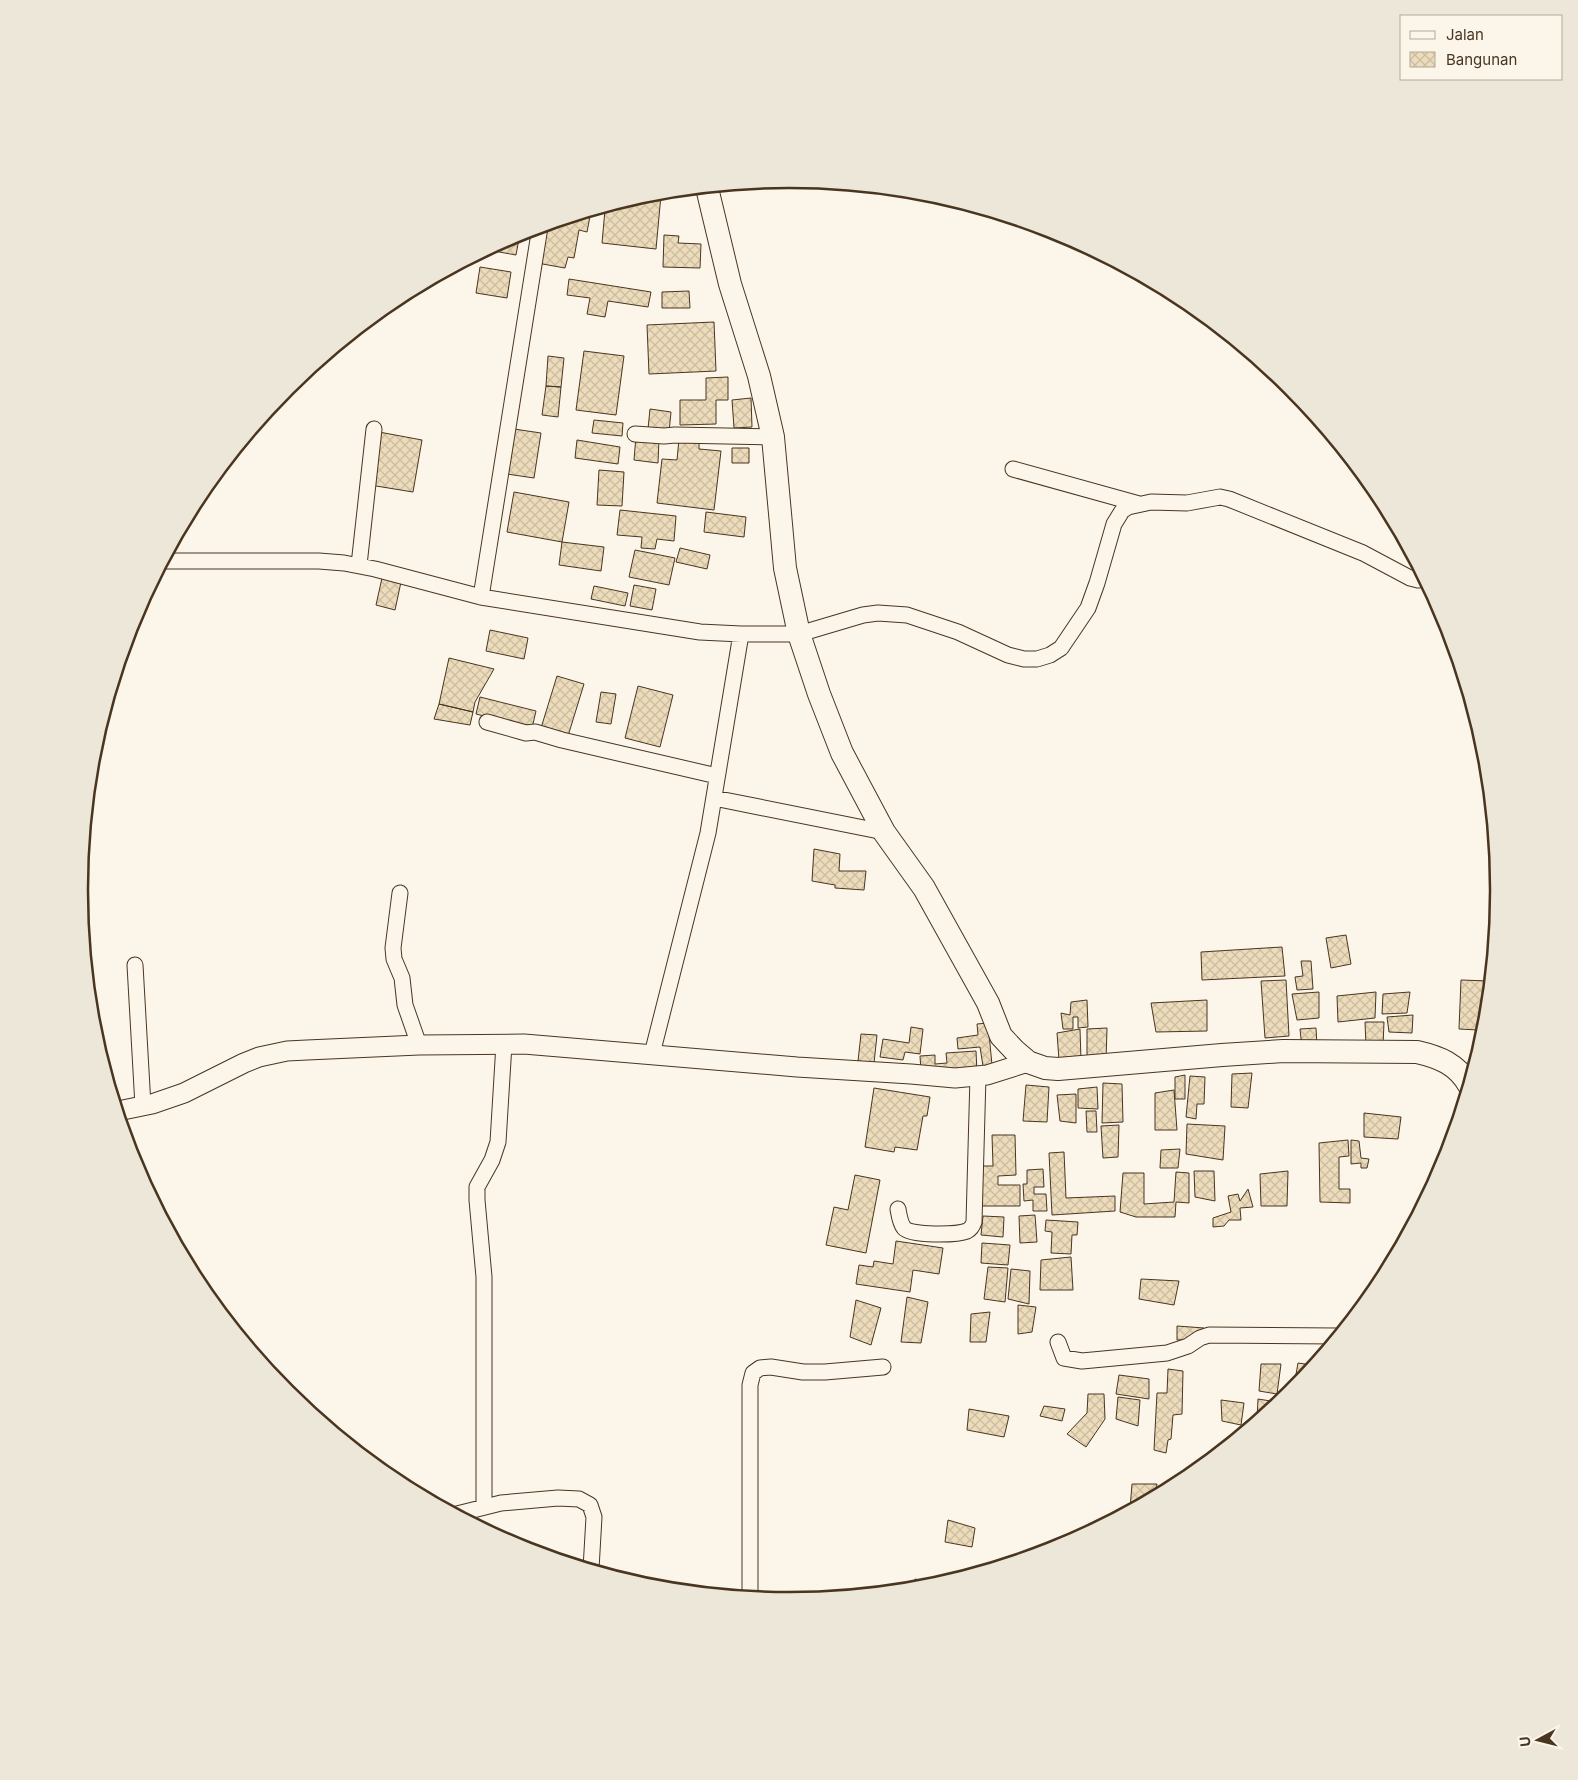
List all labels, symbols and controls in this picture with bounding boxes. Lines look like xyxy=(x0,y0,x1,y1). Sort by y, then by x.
legend xyxy=(1400,15,1563,80)
text: Jalan xyxy=(1446,25,1484,44)
text: Bangunan xyxy=(1446,50,1517,69)
north arrow xyxy=(1513,1715,1563,1765)
text: U xyxy=(1516,1736,1534,1748)

